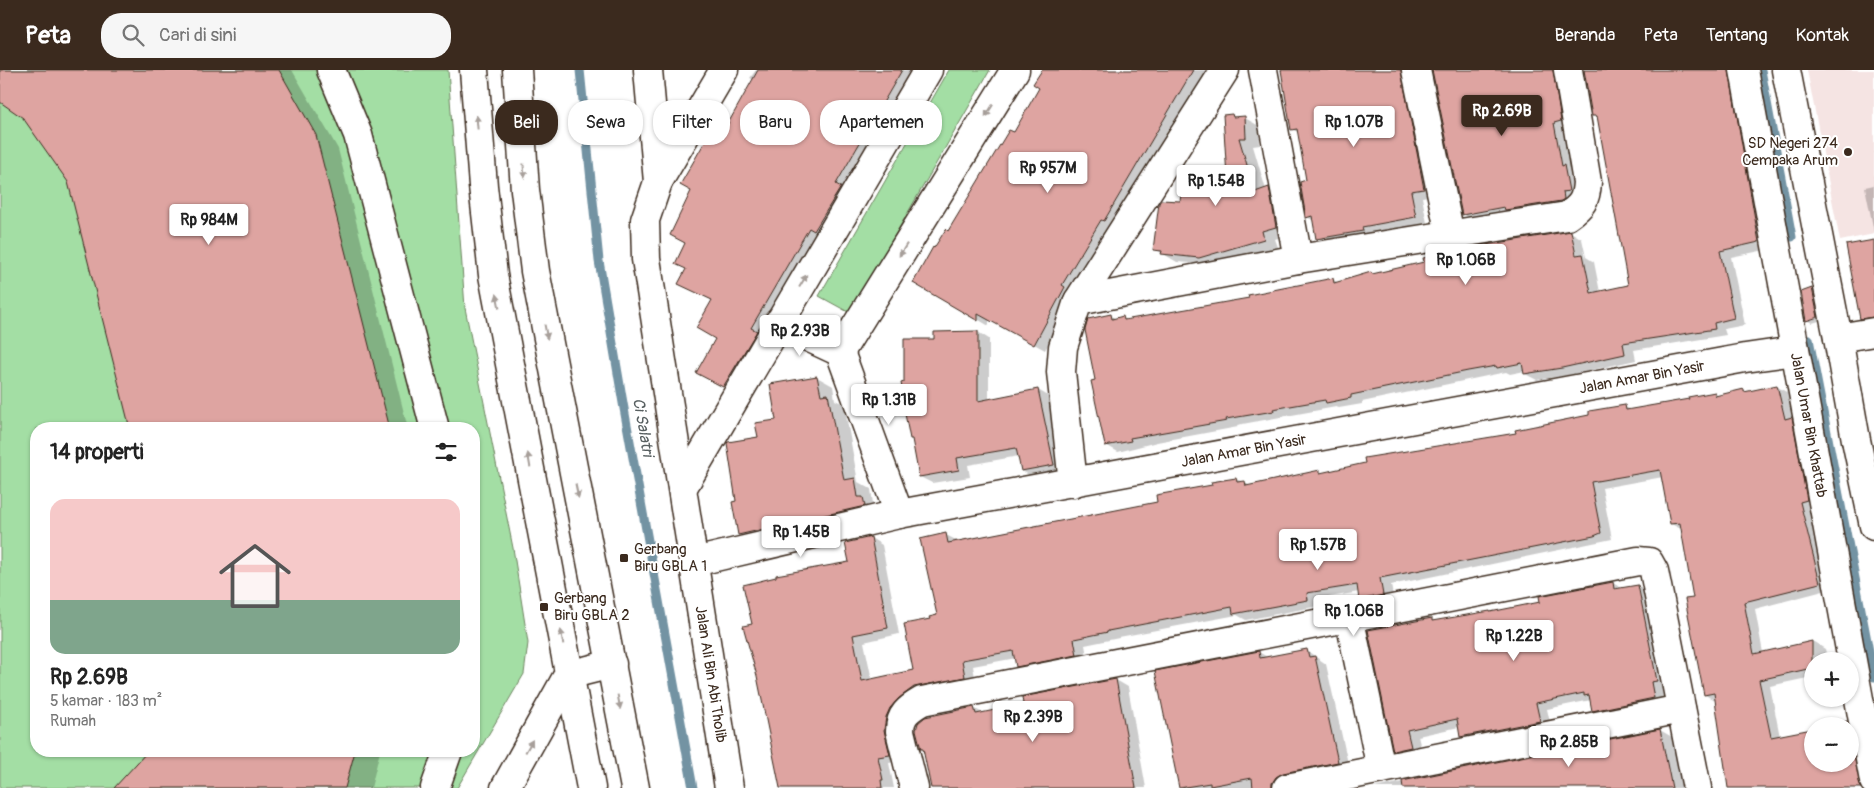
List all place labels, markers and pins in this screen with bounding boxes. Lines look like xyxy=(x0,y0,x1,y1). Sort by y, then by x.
pin: Rp 2.69B xyxy=(1450,94,1554,137)
pin: Rp 1.07B xyxy=(1302,106,1406,148)
place label: SD Negeri 274 Cempaka Arum xyxy=(1742,134,1838,170)
marker: SD Negeri 274 Cempaka Arum xyxy=(1842,146,1854,158)
pin: Rp 957M xyxy=(1002,152,1094,194)
pin: Rp 1.54B xyxy=(1164,164,1268,207)
pin: Rp 984M xyxy=(163,204,255,246)
pin: Rp 1.06B xyxy=(1414,244,1518,286)
pin: Rp 2.93B xyxy=(748,314,852,357)
pin: Rp 1.31B xyxy=(837,384,941,426)
pin: Rp 1.45B xyxy=(749,516,853,558)
pin: Rp 1.57B xyxy=(1266,528,1370,571)
place label: Gerbang Biru GBLA 1 xyxy=(634,540,707,576)
marker: Gerbang Biru GBLA 1 xyxy=(618,552,630,564)
place label: Gerbang Biru GBLA 2 xyxy=(554,589,630,625)
pin: Rp 1.06B xyxy=(1302,594,1406,637)
marker: Gerbang Biru GBLA 2 xyxy=(538,601,550,613)
pin: Rp 1.22B xyxy=(1462,620,1566,662)
pin: Rp 2.39B xyxy=(981,700,1085,743)
pin: Rp 2.85B xyxy=(1517,726,1621,768)

